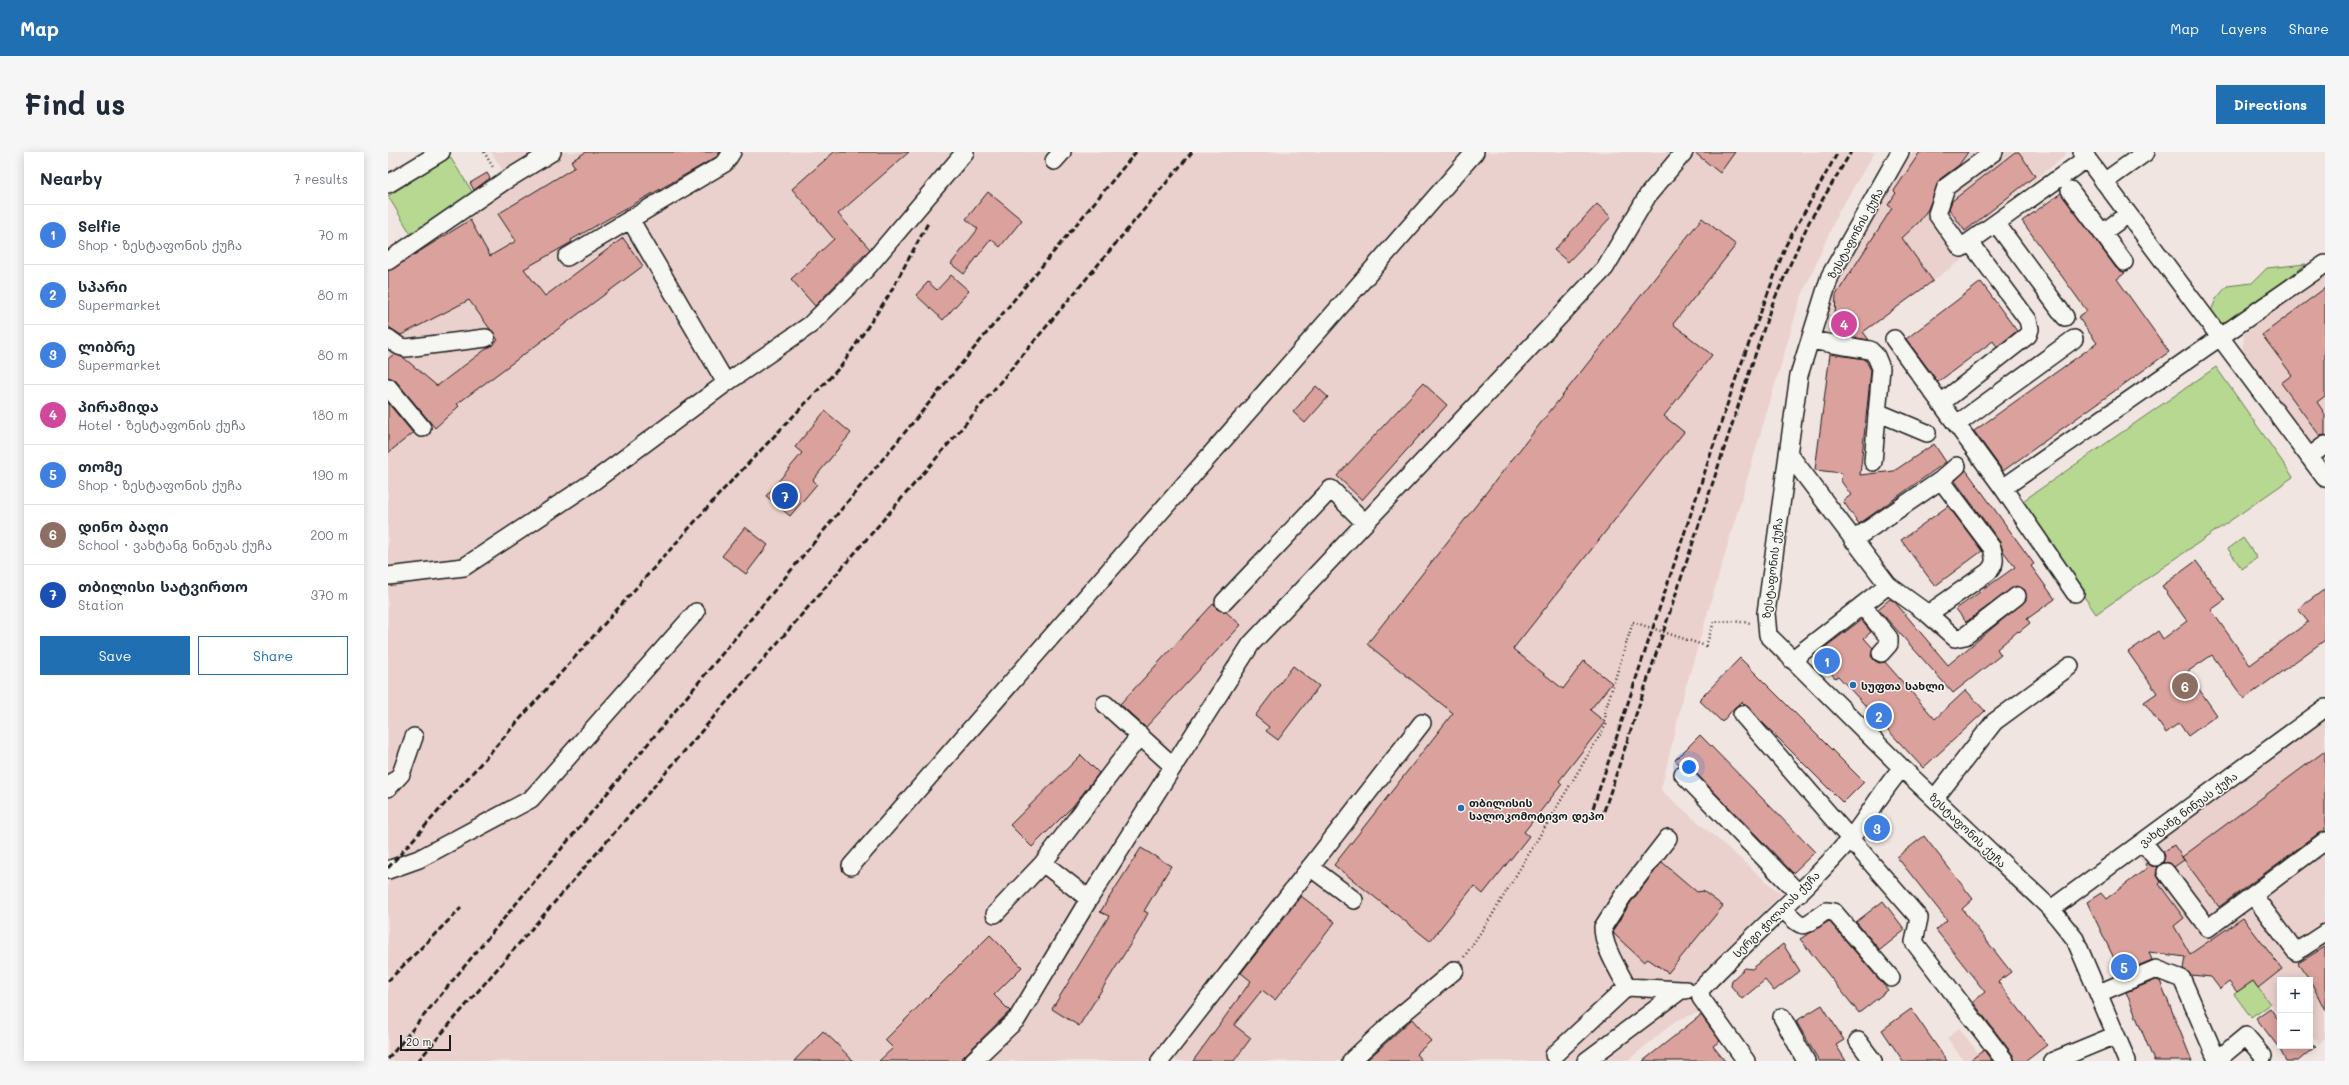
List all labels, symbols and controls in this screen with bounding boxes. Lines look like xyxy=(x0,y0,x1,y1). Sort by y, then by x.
text: Map xyxy=(20,16,59,41)
text: Map xyxy=(2170,19,2199,38)
text: Layers xyxy=(2221,19,2267,38)
text: Share xyxy=(2289,19,2329,38)
button: Directions xyxy=(2216,85,2325,124)
text: Find us xyxy=(24,86,125,122)
text: Nearby xyxy=(40,167,102,189)
text: 7 results xyxy=(293,170,348,187)
street label: ზესტაფონის ქუჩა xyxy=(1824,185,1886,281)
text: Selfie xyxy=(78,216,121,236)
text: 1 xyxy=(50,226,56,243)
text: 70 m xyxy=(318,226,348,243)
text: Shop · ზესტაფონის ქუჩა xyxy=(78,236,242,253)
text: სპარი xyxy=(78,276,127,296)
text: 2 xyxy=(49,286,57,303)
text: 80 m xyxy=(318,286,348,303)
text: Supermarket xyxy=(78,296,161,313)
pin: 4 xyxy=(1831,309,1857,339)
text: ლიბრე xyxy=(78,336,135,356)
text: 3 xyxy=(49,346,57,363)
text: 80 m xyxy=(318,346,348,363)
text: Supermarket xyxy=(78,356,161,373)
text: პირამიდა xyxy=(78,396,159,416)
text: 4 xyxy=(49,406,57,423)
text: 180 m xyxy=(312,406,348,423)
text: Hotel · ზესტაფონის ქუჩა xyxy=(78,416,246,433)
text: თომე xyxy=(78,456,123,476)
text: 5 xyxy=(49,466,57,483)
text: 190 m xyxy=(312,466,348,483)
text: Shop · ზესტაფონის ქუჩა xyxy=(78,476,242,493)
pin: 7 xyxy=(772,481,798,511)
text: დინო ბაღი xyxy=(78,516,169,536)
street label: ზესტაფონის ქუჩა xyxy=(1758,517,1786,619)
text: 6 xyxy=(49,526,57,543)
text: 200 m xyxy=(310,526,348,543)
text: School · ვახტანგ ნინუას ქუჩა xyxy=(78,536,272,553)
text: თბილისი სატვირთო xyxy=(78,576,248,596)
text: 7 xyxy=(49,586,57,603)
text: 370 m xyxy=(311,586,348,603)
text: Station xyxy=(78,596,124,613)
button: Save xyxy=(40,636,190,675)
button: Share xyxy=(198,636,348,675)
pin: 1 xyxy=(1814,646,1840,676)
pin: 6 xyxy=(2172,671,2198,701)
place label: სუფთა სახლი xyxy=(1861,678,1945,693)
marker: სუფთა სახლი xyxy=(1848,680,1858,690)
pin: 2 xyxy=(1866,701,1892,731)
your location xyxy=(1679,757,1699,777)
street label: ვახტანგ ნინუას ქუჩა xyxy=(2136,768,2240,850)
street label: ზესტაფონის ქუჩა xyxy=(1926,789,2010,871)
place label: თბილისის სალოკომოტივო დეპო xyxy=(1469,795,1604,823)
marker: თბილისის სალოკომოტივო დეპო xyxy=(1456,803,1466,813)
pin: 3 xyxy=(1864,813,1890,843)
street label: სერგი ჭილაიას ქუჩა xyxy=(1729,867,1823,961)
pin: 5 xyxy=(2111,952,2137,982)
map controls xyxy=(2277,977,2313,1049)
button: + xyxy=(2277,977,2313,1013)
button: − xyxy=(2277,1013,2313,1049)
scale bar xyxy=(400,1033,451,1052)
text: 20 m xyxy=(406,1034,431,1049)

